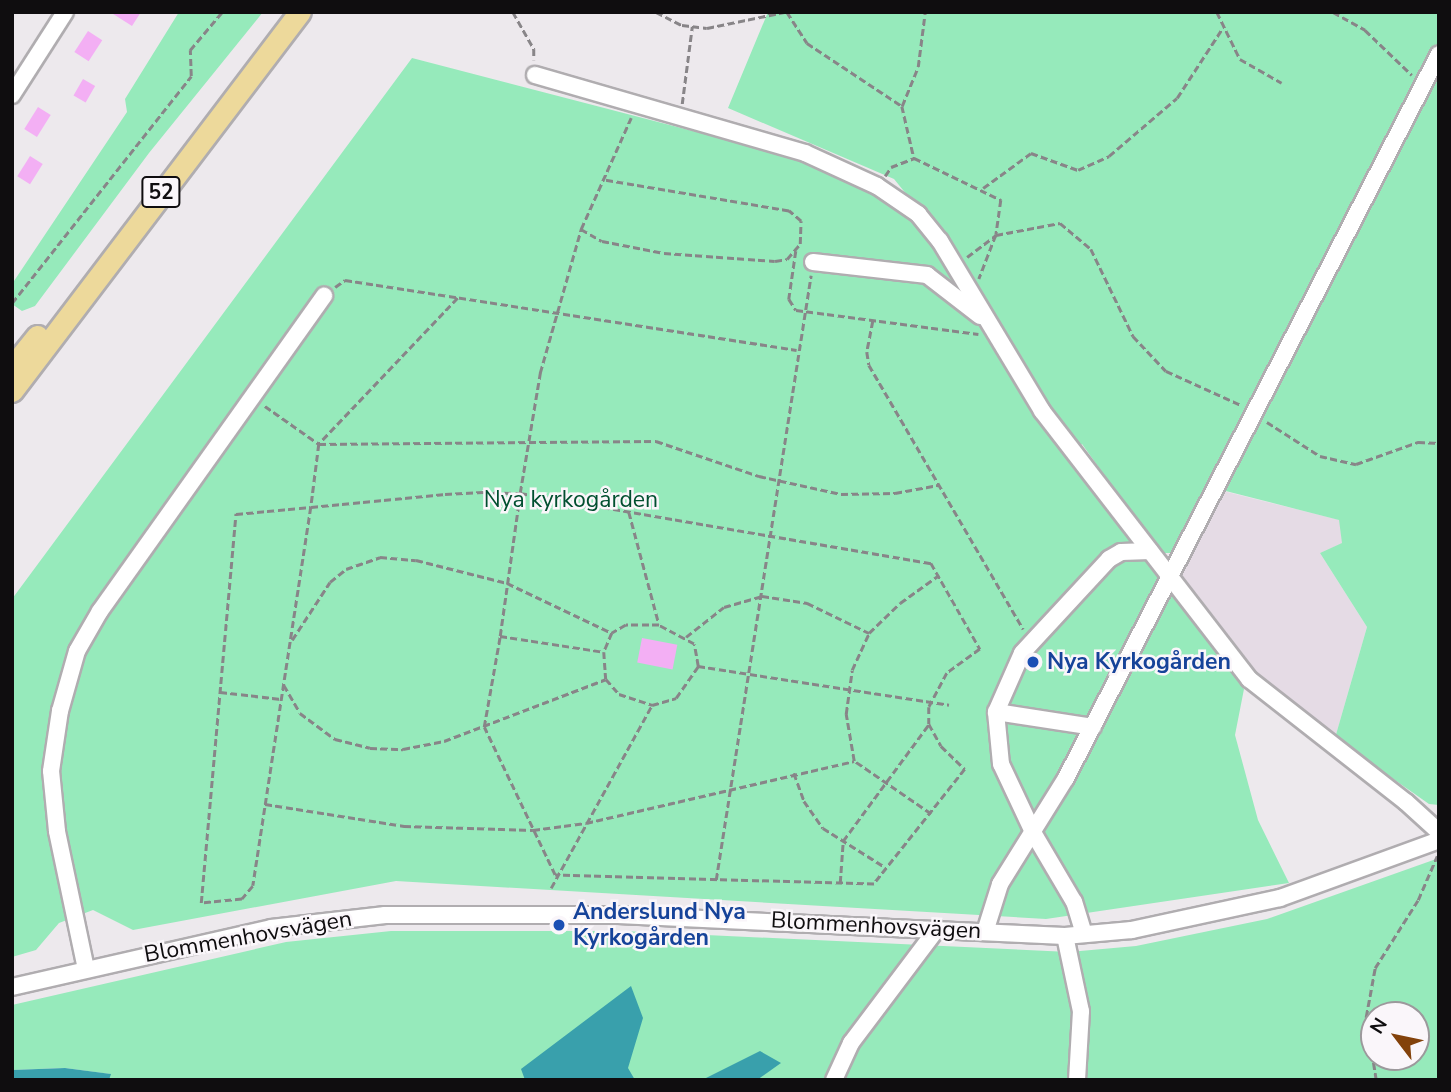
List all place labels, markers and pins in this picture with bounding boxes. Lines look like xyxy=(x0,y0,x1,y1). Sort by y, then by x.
place label: Nya Kyrkogården xyxy=(1047,648,1231,676)
marker: Nya Kyrkogården xyxy=(1025,654,1041,670)
place label: Anderslund Nya Kyrkogården xyxy=(573,898,746,952)
marker: Anderslund Nya Kyrkogården xyxy=(551,917,567,933)

